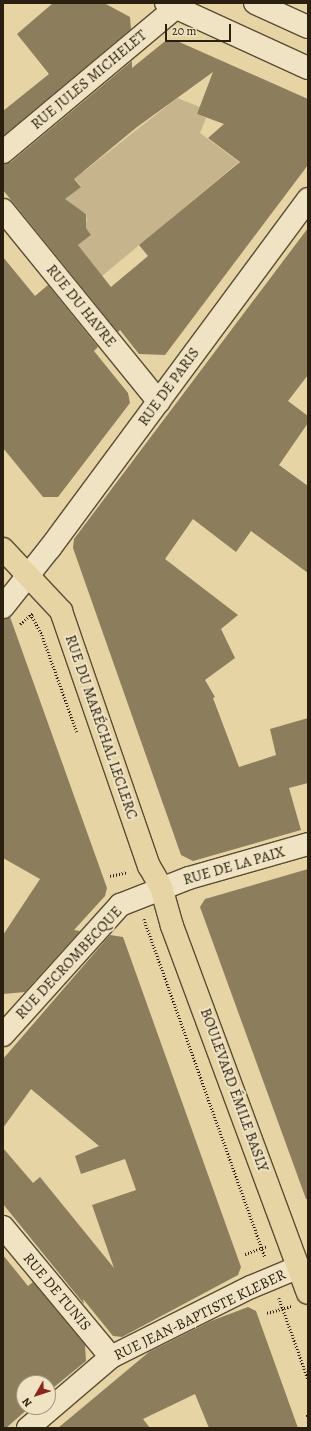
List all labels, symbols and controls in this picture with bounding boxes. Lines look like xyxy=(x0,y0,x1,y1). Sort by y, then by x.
scale bar xyxy=(167,16,233,42)
text: 20 m xyxy=(172,23,196,39)
street label: RUE JULES MICHELET xyxy=(28,26,150,134)
street label: RUE DU HAVRE xyxy=(42,261,120,351)
street label: RUE DE PARIS xyxy=(135,344,203,430)
street label: RUE DU MARÉCHAL LECLERC xyxy=(61,633,141,821)
street label: RUE DE LA PAIX xyxy=(181,843,287,889)
street label: RUE DECROMBECQUE xyxy=(12,903,126,1023)
street label: BOULEVARD ÉMILE BASLY xyxy=(196,1006,272,1174)
street label: RUE DE TUNIS xyxy=(19,1250,95,1334)
street label: RUE JEAN-BAPTISTE KLEBER xyxy=(111,1265,289,1365)
north arrow xyxy=(16,1375,56,1415)
text: N xyxy=(19,1394,35,1410)

